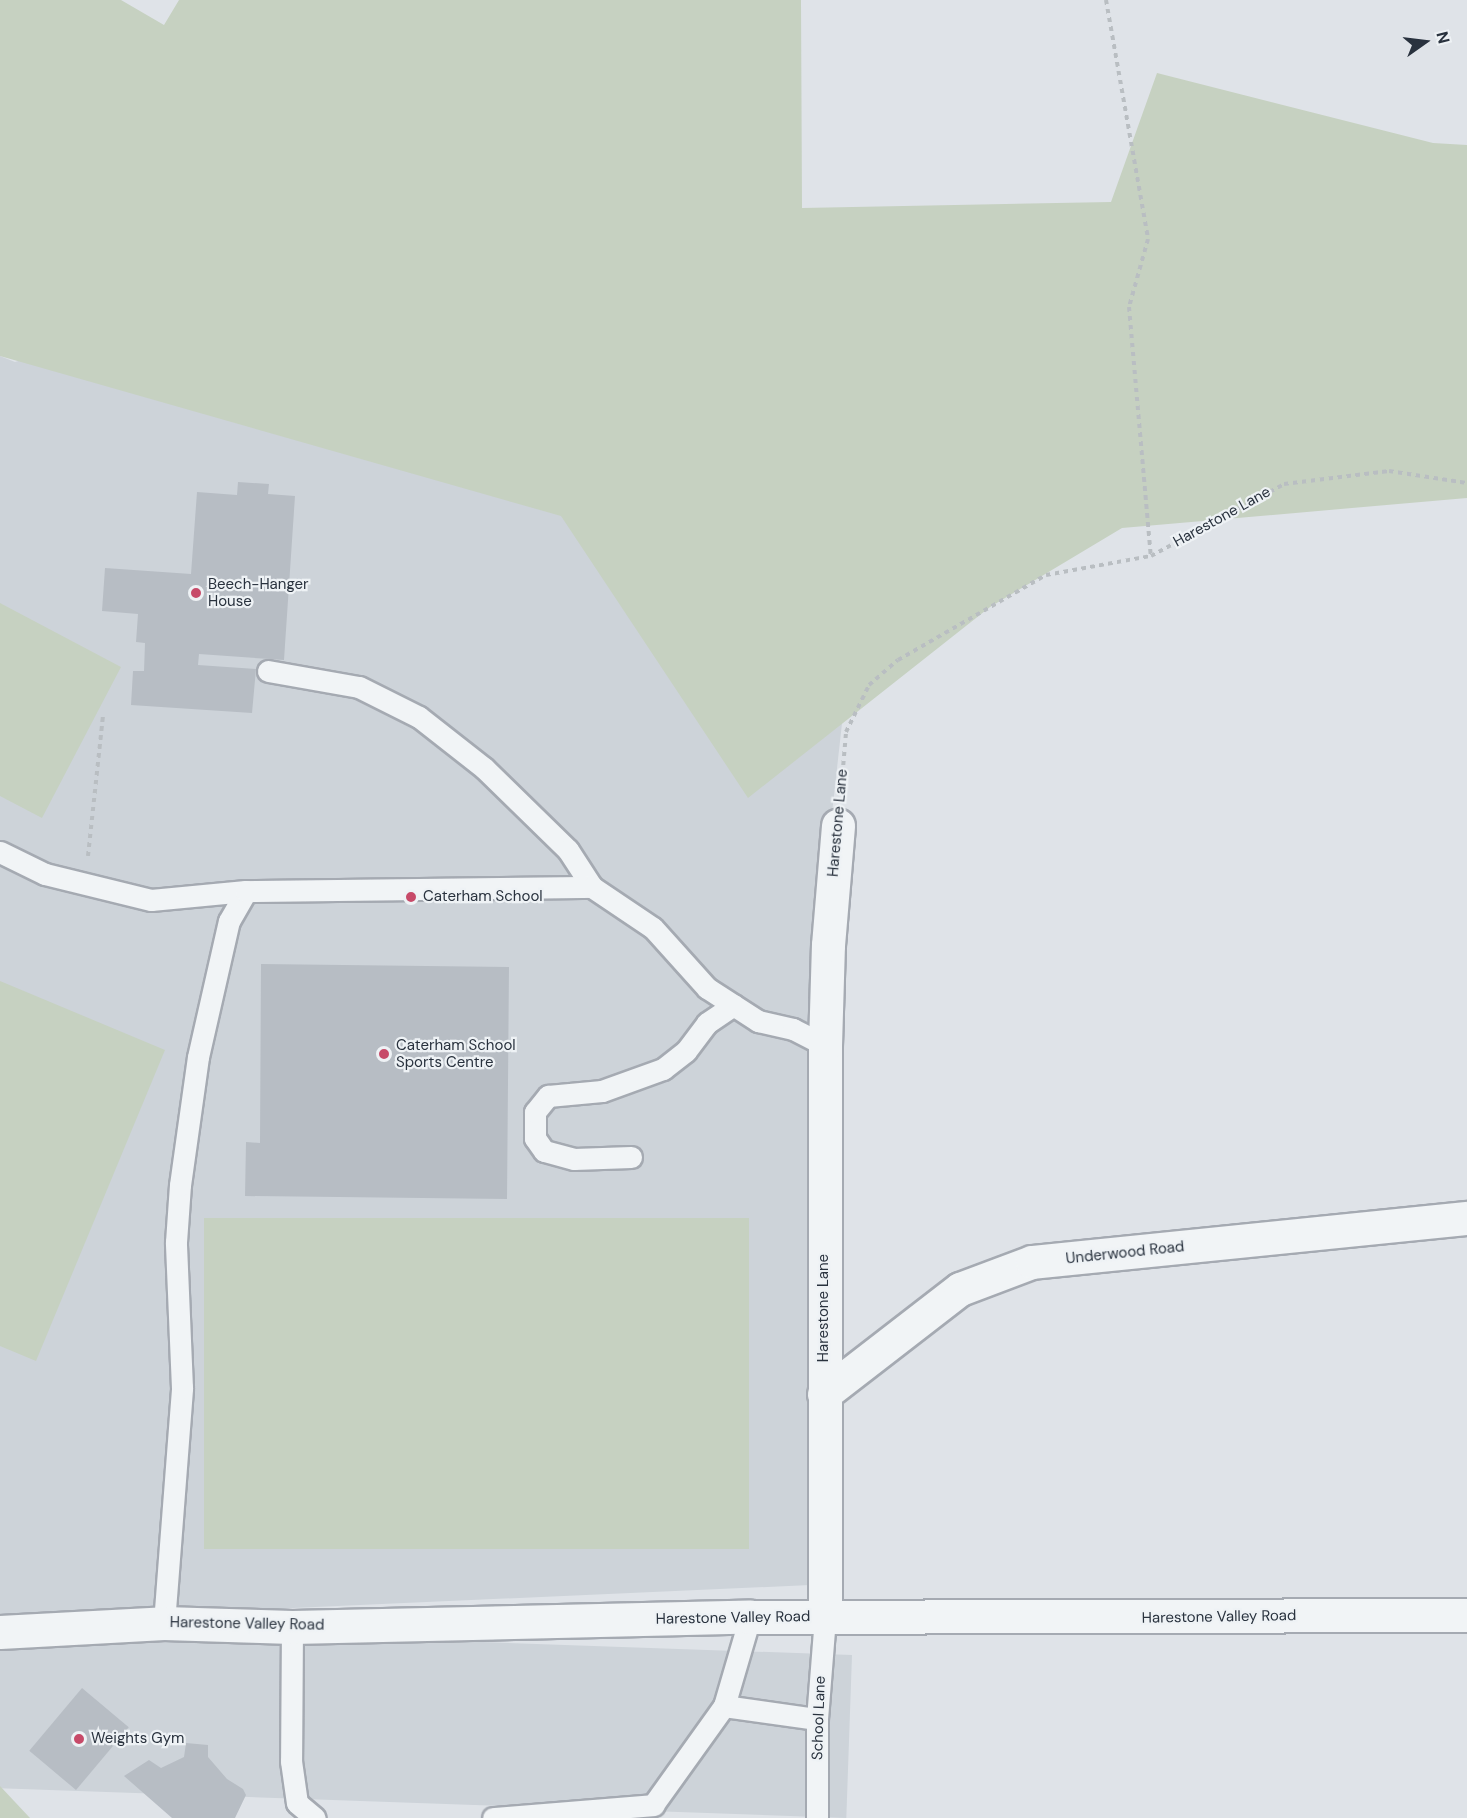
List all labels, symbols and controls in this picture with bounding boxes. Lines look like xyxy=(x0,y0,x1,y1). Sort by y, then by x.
north arrow xyxy=(1395,12,1455,72)
text: N xyxy=(1431,29,1455,46)
street label: Harestone Lane xyxy=(1170,483,1274,551)
place label: Beech-Hanger House xyxy=(208,575,309,610)
marker: Beech-Hanger House xyxy=(189,586,203,600)
street label: Harestone Lane xyxy=(824,768,852,878)
place label: Caterham School xyxy=(423,888,543,906)
marker: Caterham School xyxy=(404,890,418,904)
place label: Caterham School Sports Centre xyxy=(396,1036,516,1071)
marker: Caterham School Sports Centre xyxy=(377,1047,391,1061)
street label: Underwood Road xyxy=(1065,1238,1185,1268)
street label: Harestone Lane xyxy=(815,1254,833,1362)
street label: Harestone Valley Road xyxy=(1142,1607,1296,1627)
street label: Harestone Valley Road xyxy=(656,1608,810,1628)
street label: Harestone Valley Road xyxy=(170,1614,324,1634)
street label: School Lane xyxy=(809,1676,829,1760)
place label: Weights Gym xyxy=(91,1730,184,1748)
marker: Weights Gym xyxy=(72,1732,86,1746)

